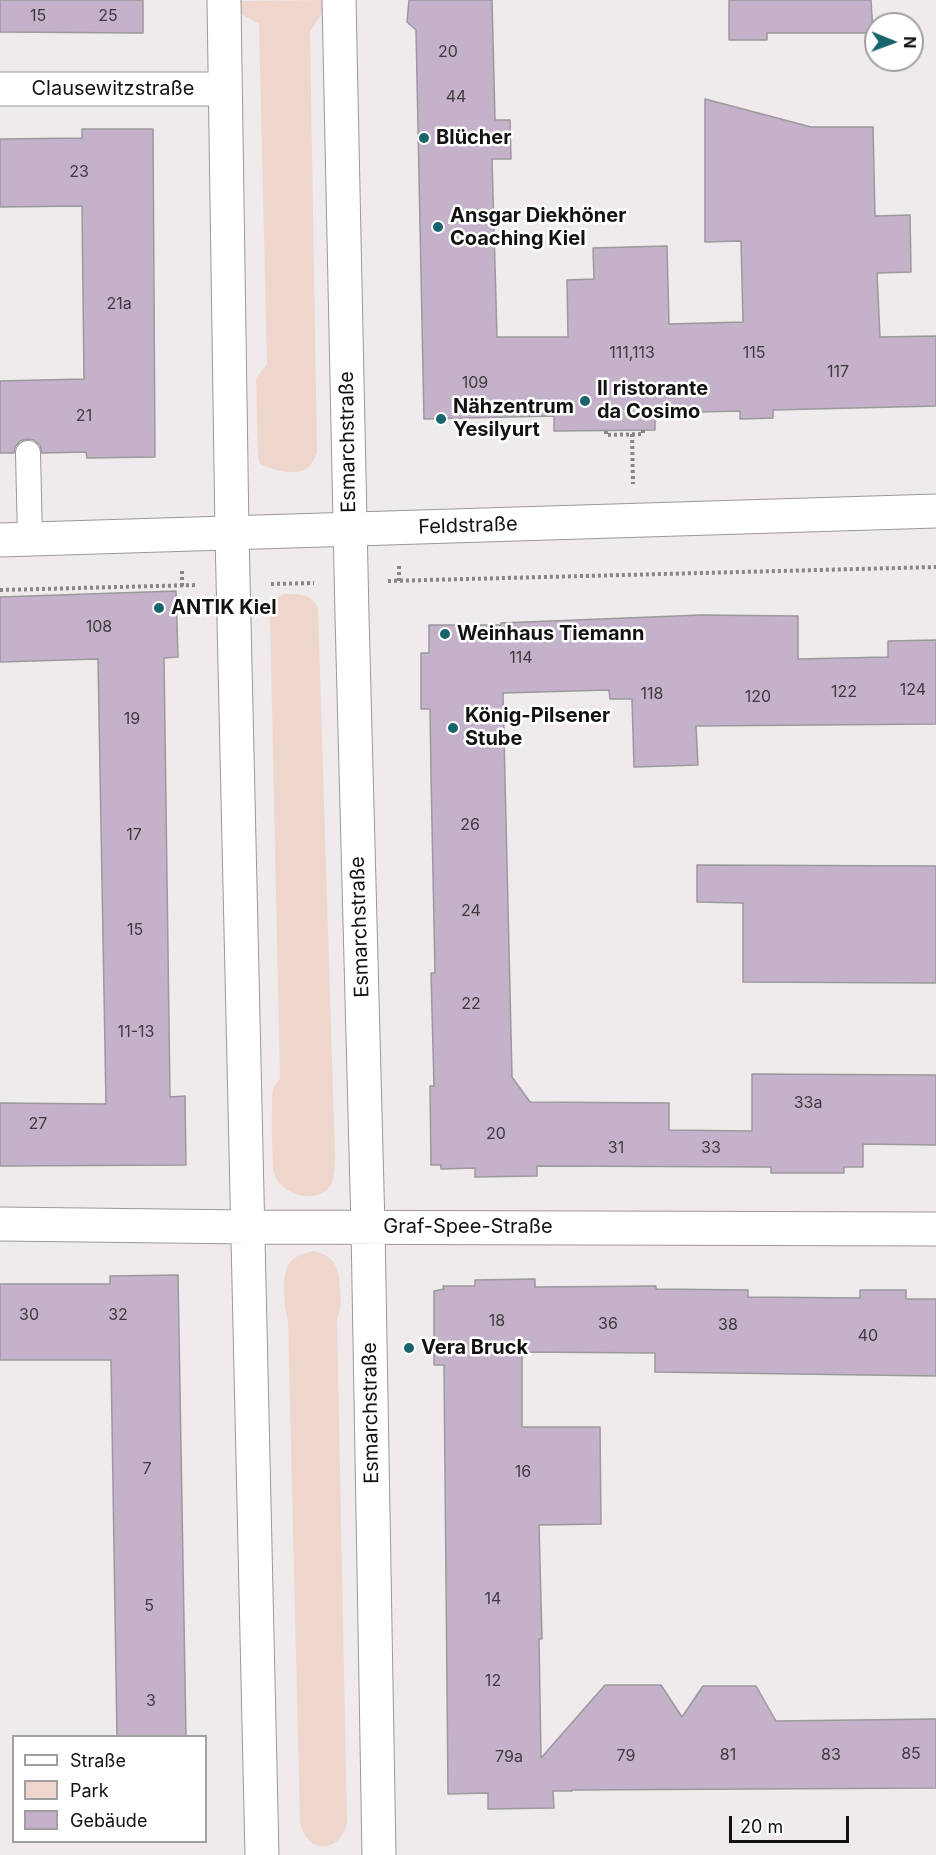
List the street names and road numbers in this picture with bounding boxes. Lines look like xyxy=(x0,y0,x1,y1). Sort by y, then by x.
street label: Clausewitzstraße xyxy=(31,77,195,101)
street label: Esmarchstraße xyxy=(335,371,361,513)
street label: Feldstraße xyxy=(418,512,518,540)
street label: Esmarchstraße xyxy=(346,856,374,998)
street label: Graf-Spee-Straße xyxy=(383,1215,553,1239)
street label: Esmarchstraße xyxy=(358,1342,384,1484)

